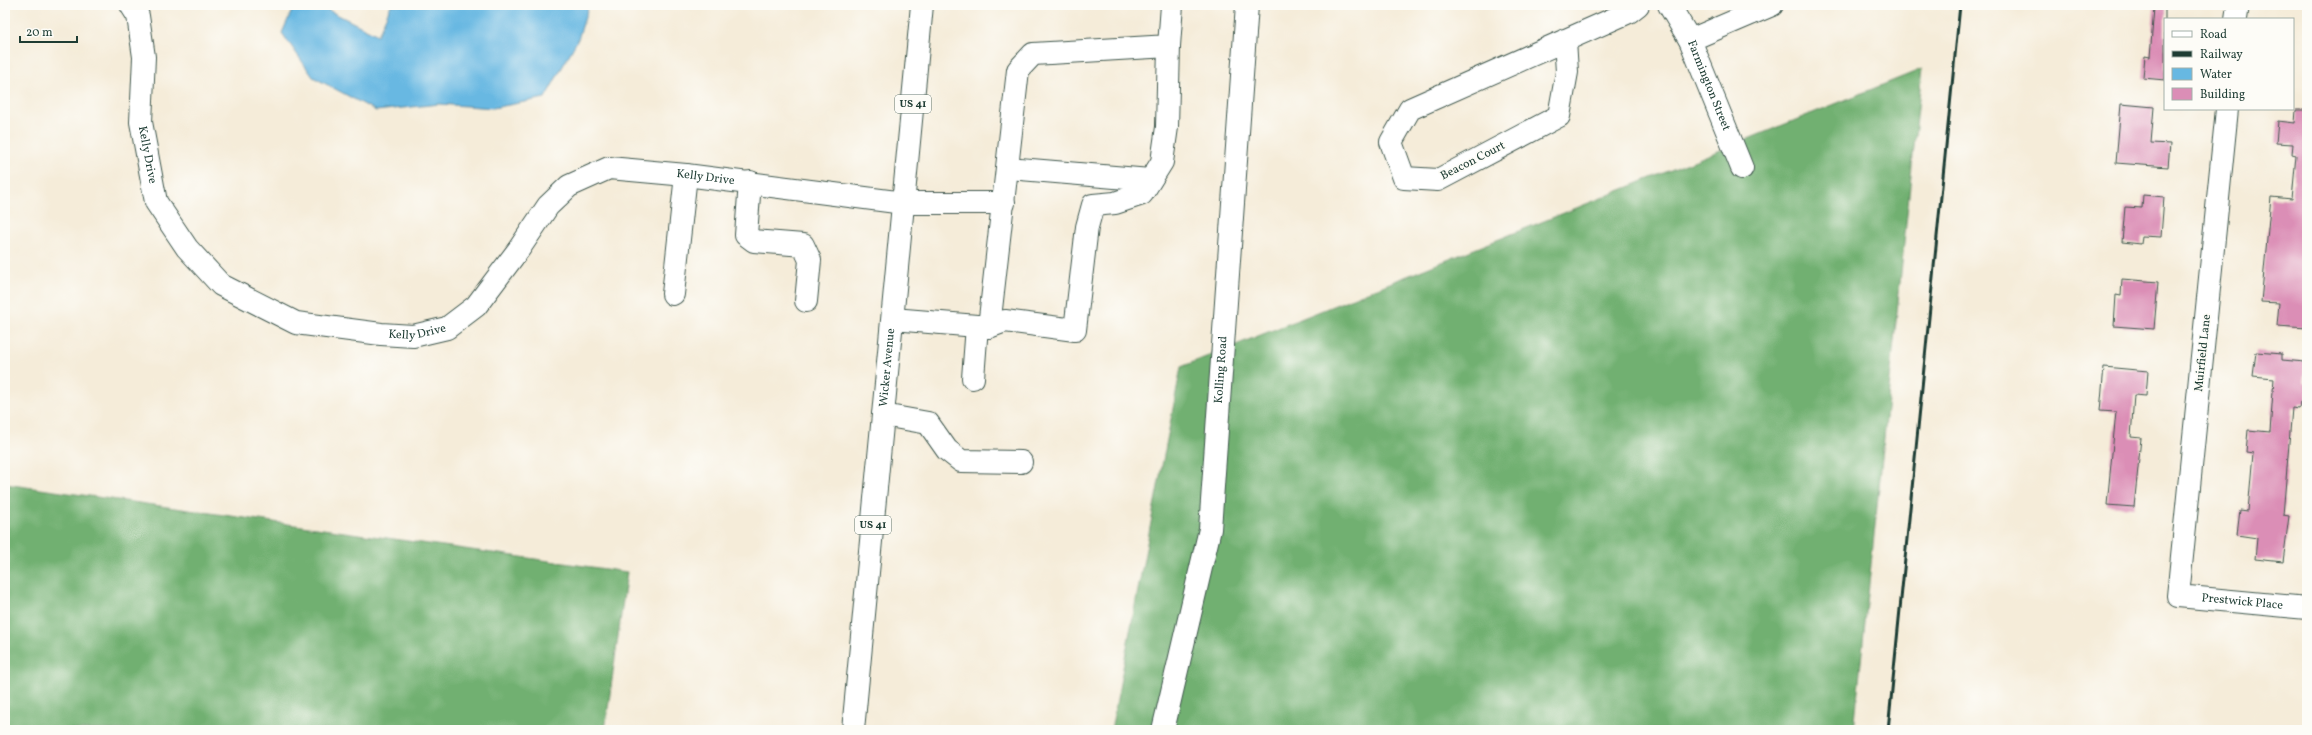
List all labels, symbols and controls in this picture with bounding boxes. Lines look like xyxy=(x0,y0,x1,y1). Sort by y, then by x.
scale bar xyxy=(20,18,77,44)
legend xyxy=(2164,18,2294,110)
text: 20 m xyxy=(26,25,53,41)
text: Road xyxy=(2200,27,2227,43)
street label: Farmington Street xyxy=(1683,38,1734,133)
text: Railway xyxy=(2200,47,2243,63)
text: Water xyxy=(2200,67,2232,83)
text: Building xyxy=(2200,87,2245,103)
road number: US 41 xyxy=(895,95,931,113)
street label: Kelly Drive xyxy=(134,125,160,185)
street label: Beacon Court xyxy=(1438,138,1508,184)
street label: Kelly Drive xyxy=(676,166,736,189)
street label: Muirfield Lane xyxy=(2191,313,2215,393)
street label: Kelly Drive xyxy=(388,320,448,344)
street label: Wicker Avenue xyxy=(876,327,899,408)
street label: Kolling Road xyxy=(1211,335,1232,404)
road number: US 41 xyxy=(855,516,891,534)
street label: Prestwick Place xyxy=(2201,590,2284,614)

